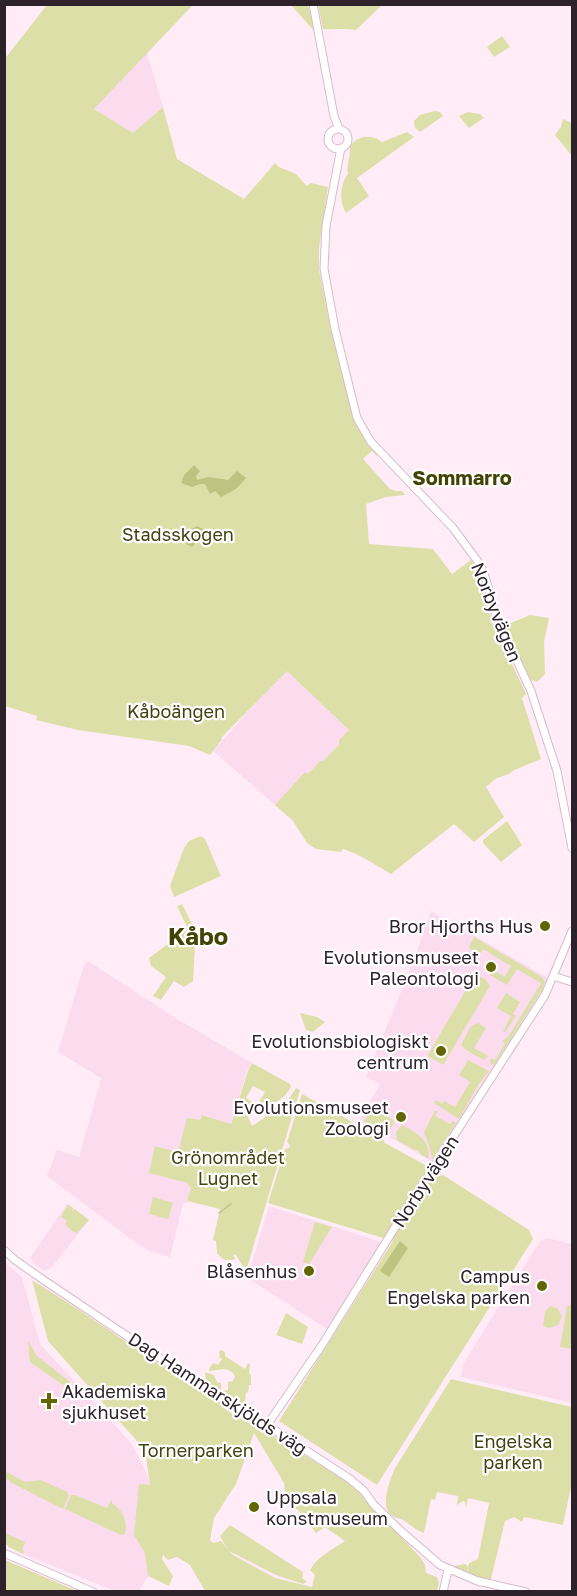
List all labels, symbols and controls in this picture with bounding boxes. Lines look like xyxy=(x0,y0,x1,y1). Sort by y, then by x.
district label: Sommarro xyxy=(412,465,512,489)
park label: Stadsskogen xyxy=(122,523,234,545)
street label: Norbyvägen xyxy=(467,559,527,665)
park label: Kåboängen xyxy=(127,700,225,722)
place label: Bror Hjorths Hus xyxy=(389,915,533,937)
marker: Bror Hjorths Hus xyxy=(538,919,552,933)
district label: Kåbo xyxy=(168,921,228,950)
place label: Evolutionsmuseet Paleontologi xyxy=(323,946,479,989)
marker: Evolutionsmuseet Paleontologi xyxy=(484,960,498,974)
place label: Evolutionsbiologiskt centrum xyxy=(251,1030,429,1073)
marker: Evolutionsbiologiskt centrum xyxy=(434,1044,448,1058)
place label: Evolutionsmuseet Zoologi xyxy=(233,1096,389,1139)
marker: Evolutionsmuseet Zoologi xyxy=(394,1110,408,1124)
street label: Norbyvägen xyxy=(387,1131,463,1231)
park label: Grönområdet Lugnet xyxy=(171,1146,285,1189)
place label: Blåsenhus xyxy=(206,1260,297,1282)
marker: Blåsenhus xyxy=(302,1264,316,1278)
place label: Campus Engelska parken xyxy=(387,1265,530,1308)
marker: Campus Engelska parken xyxy=(535,1279,549,1293)
street label: Dag Hammarskjölds väg xyxy=(125,1327,311,1459)
place label: Akademiska sjukhuset xyxy=(62,1380,166,1423)
marker: Akademiska sjukhuset xyxy=(40,1392,58,1410)
park label: Engelska parken xyxy=(473,1430,553,1473)
park label: Tornerparken xyxy=(138,1439,254,1461)
place label: Uppsala konstmuseum xyxy=(266,1486,388,1529)
marker: Uppsala konstmuseum xyxy=(247,1500,261,1514)

